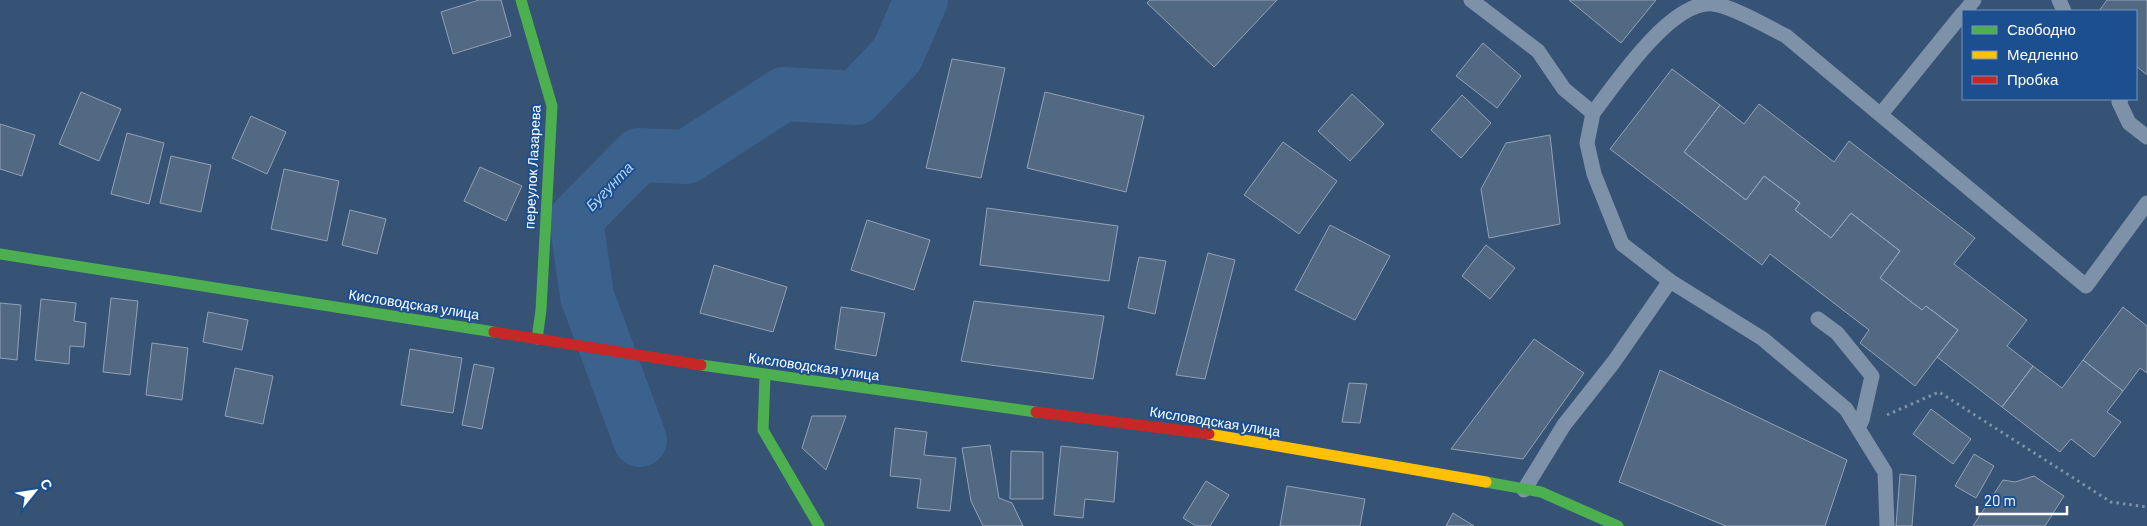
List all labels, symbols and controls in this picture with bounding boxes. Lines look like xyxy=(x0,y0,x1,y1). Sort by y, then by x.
legend xyxy=(1962,10,2137,100)
text: Свободно xyxy=(2007,20,2076,38)
text: Медленно xyxy=(2007,45,2078,63)
text: Пробка xyxy=(2007,70,2059,88)
street label: переулок Лазарева xyxy=(520,104,544,229)
water label: Бугунта xyxy=(581,158,637,214)
street label: Кисловодская улица xyxy=(347,285,481,323)
street label: Кисловодская улица xyxy=(747,348,881,384)
street label: Кисловодская улица xyxy=(1148,402,1282,440)
north arrow xyxy=(10,466,60,516)
text: С xyxy=(37,476,57,493)
scale bar xyxy=(1977,484,2067,516)
text: 20 m xyxy=(1984,491,2016,509)

